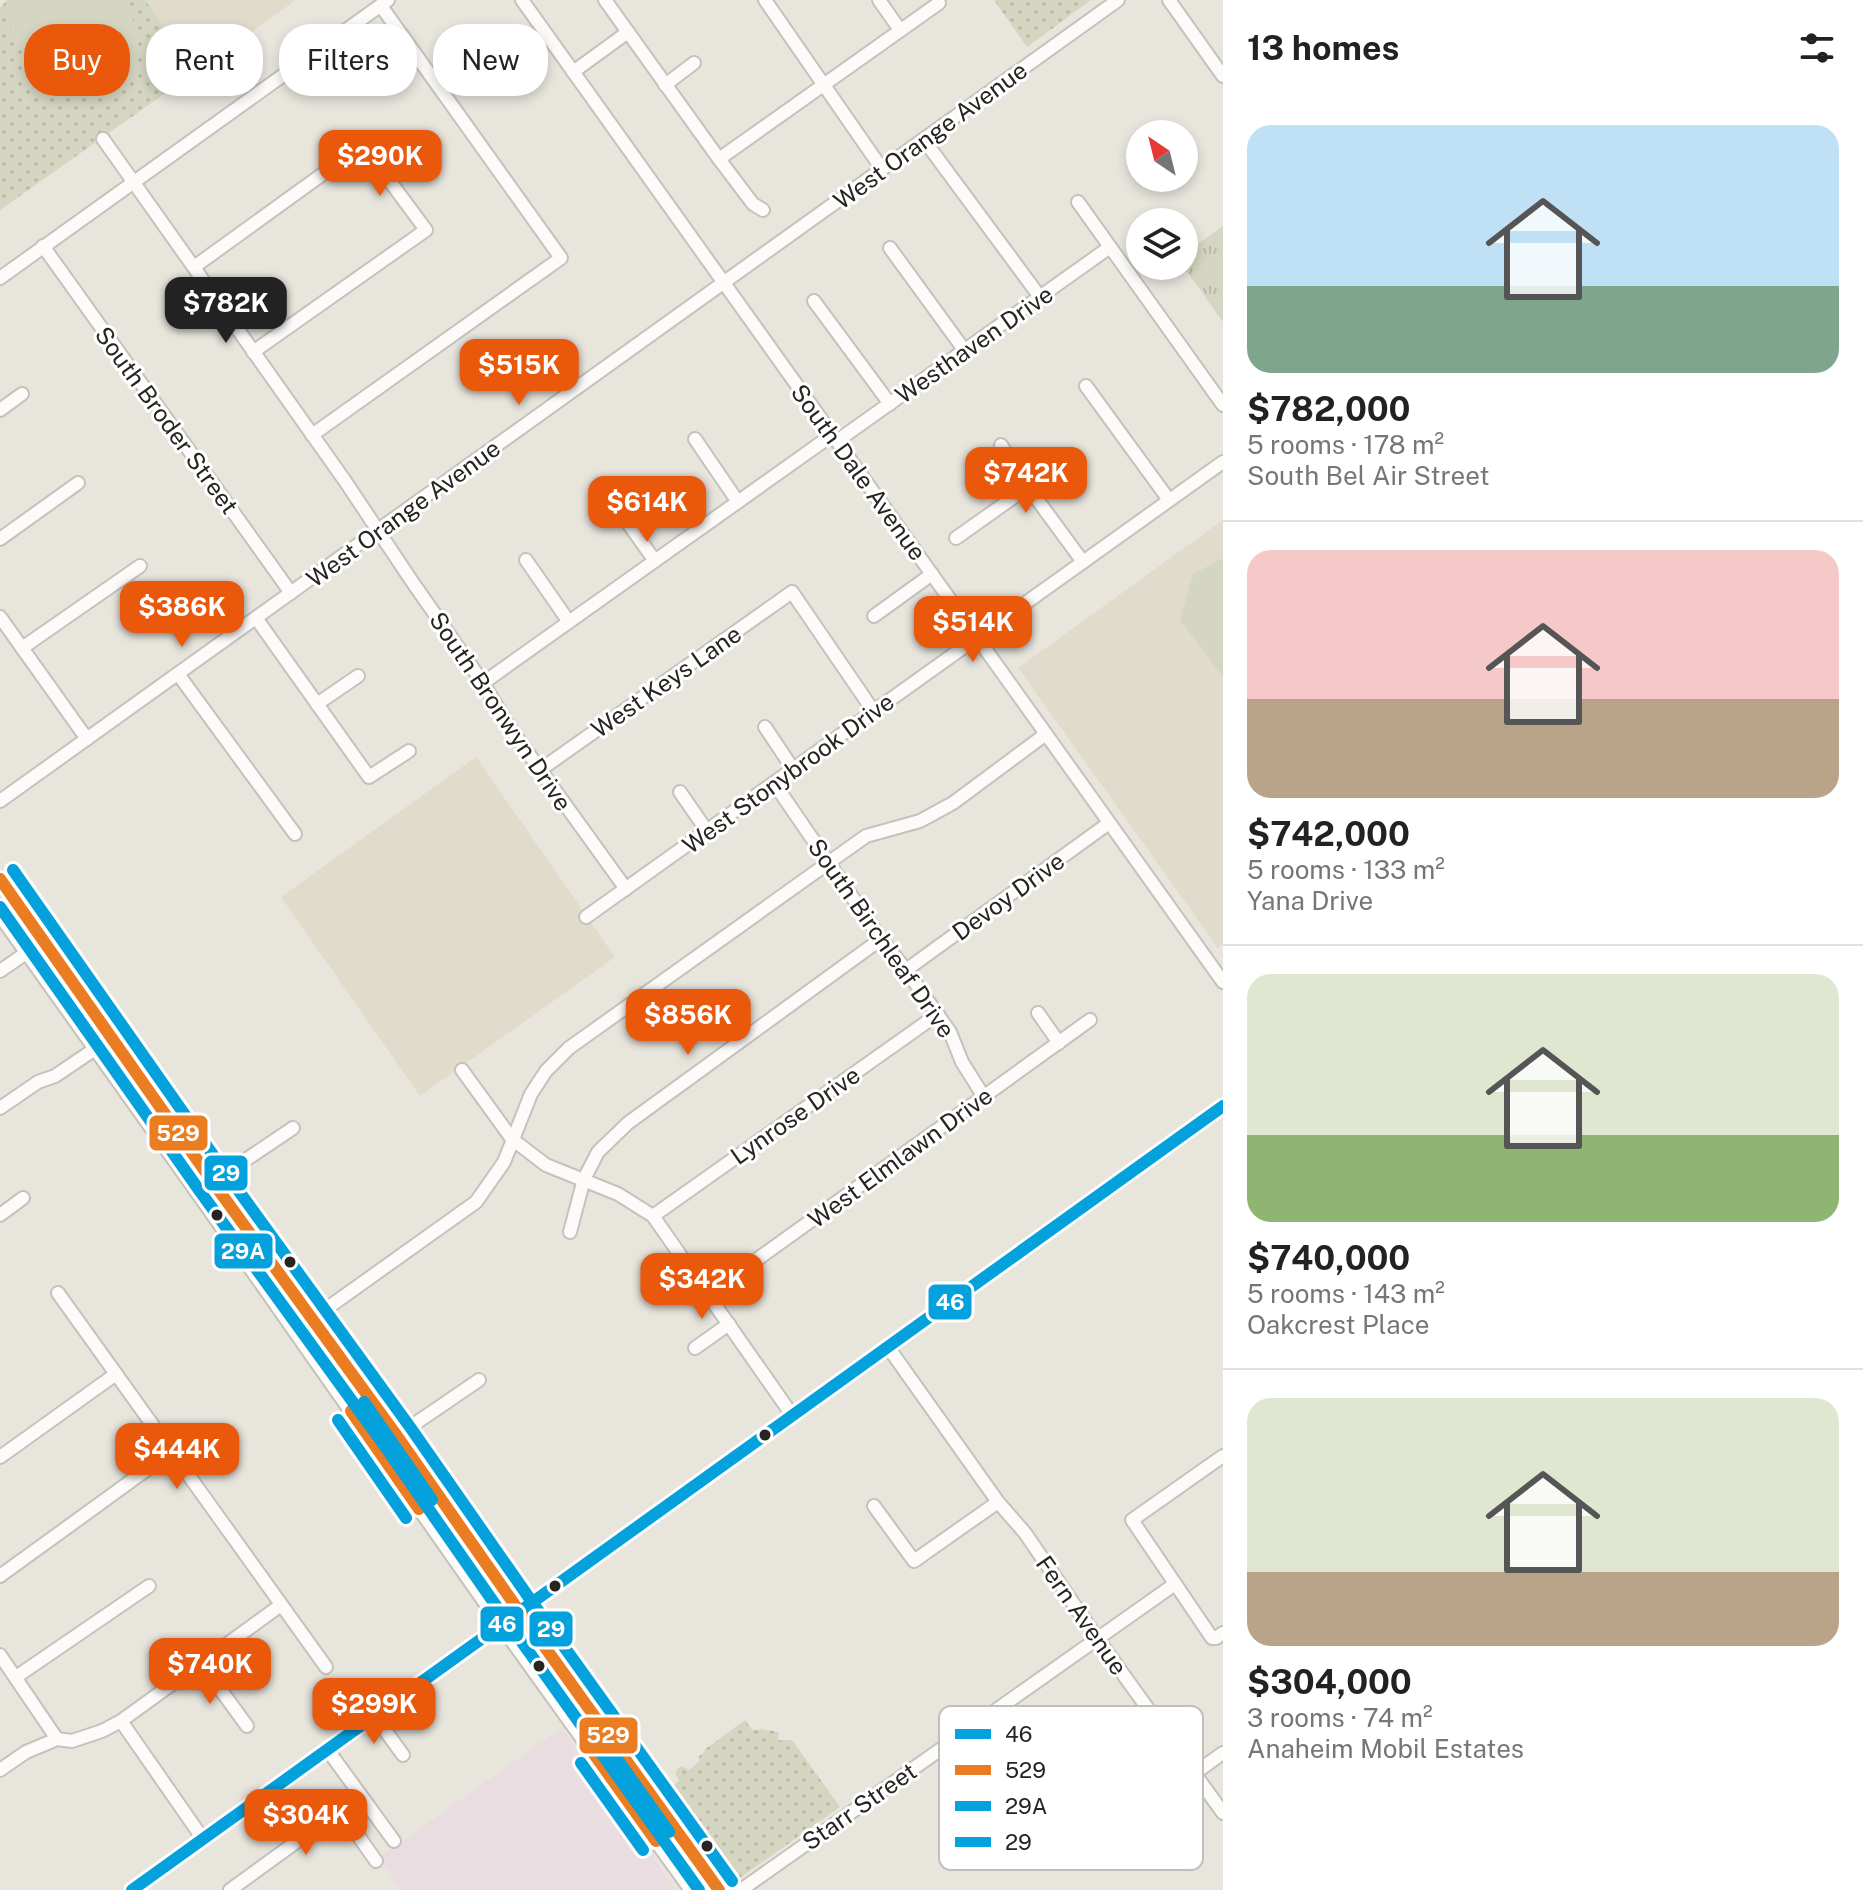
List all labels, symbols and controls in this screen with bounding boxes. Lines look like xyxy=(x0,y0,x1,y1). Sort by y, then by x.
chip: Buy xyxy=(24,24,130,96)
chip: Rent xyxy=(146,24,263,96)
chip: Filters xyxy=(279,24,417,96)
chip: New xyxy=(433,24,548,96)
icon: filters xyxy=(1795,26,1839,70)
text: 13 homes xyxy=(1247,28,1399,68)
street label: West Orange Avenue xyxy=(828,55,1032,215)
north arrow xyxy=(1126,120,1198,192)
map controls xyxy=(1126,120,1198,280)
pin: $290K xyxy=(324,130,436,198)
text: $290K xyxy=(337,140,423,171)
icon: home xyxy=(1471,177,1615,321)
button: layers xyxy=(1126,208,1198,280)
pin: $782K xyxy=(170,277,282,345)
street label: Westhaven Drive xyxy=(890,279,1058,409)
text: $782K xyxy=(183,287,269,318)
street label: South Broder Street xyxy=(90,321,244,519)
pin: $515K xyxy=(463,339,575,407)
text: $515K xyxy=(478,349,560,380)
street label: South Dale Avenue xyxy=(786,378,932,566)
text: $782,000 xyxy=(1247,389,1410,429)
text: 5 rooms · 178 m² xyxy=(1247,429,1444,460)
street label: West Orange Avenue xyxy=(301,433,505,593)
pin: $742K xyxy=(970,447,1082,515)
text: $742K xyxy=(983,457,1069,488)
text: South Bel Air Street xyxy=(1247,460,1490,491)
pin: $614K xyxy=(591,476,703,544)
text: $614K xyxy=(606,486,688,517)
pin: $386K xyxy=(126,581,238,649)
text: $386K xyxy=(138,591,226,622)
pin: $514K xyxy=(917,596,1029,664)
icon: home xyxy=(1471,602,1615,746)
street label: South Bronwyn Drive xyxy=(424,606,578,816)
text: $514K xyxy=(932,606,1014,637)
street label: West Keys Lane xyxy=(586,619,746,743)
street label: West Stonybrook Drive xyxy=(677,687,899,859)
text: $742,000 xyxy=(1247,814,1410,854)
street label: South Birchleaf Drive xyxy=(803,833,961,1043)
street label: Devoy Drive xyxy=(947,846,1069,946)
text: 5 rooms · 133 m² xyxy=(1247,854,1445,885)
text: Yana Drive xyxy=(1247,885,1373,916)
pin: $856K xyxy=(632,989,744,1057)
text: $856K xyxy=(644,999,732,1030)
icon: home xyxy=(1471,1026,1615,1170)
street label: Lynrose Drive xyxy=(725,1060,865,1170)
street label: West Elmlawn Drive xyxy=(802,1081,998,1233)
line badge: 529 xyxy=(148,1114,209,1152)
text: 529 xyxy=(156,1120,200,1146)
line badge: 29 xyxy=(203,1154,249,1192)
text: 29 xyxy=(212,1160,240,1186)
unlabelled marker xyxy=(209,1207,225,1223)
line badge: 29A xyxy=(213,1232,274,1270)
text: 29A xyxy=(221,1238,265,1264)
text: $740,000 xyxy=(1247,1238,1410,1278)
pin: $342K xyxy=(646,1253,758,1321)
unlabelled marker xyxy=(282,1254,298,1270)
text: $342K xyxy=(658,1263,746,1294)
text: 5 rooms · 143 m² xyxy=(1247,1278,1445,1309)
line badge: 46 xyxy=(927,1283,973,1321)
text: 46 xyxy=(936,1289,964,1315)
text: Oakcrest Place xyxy=(1247,1309,1429,1340)
pin: $444K xyxy=(121,1423,233,1491)
unlabelled marker xyxy=(757,1427,773,1443)
text: $444K xyxy=(133,1433,221,1464)
icon: home xyxy=(1471,1450,1615,1594)
street label: Fern Avenue xyxy=(1031,1550,1133,1680)
unlabelled marker xyxy=(547,1578,563,1594)
line badge: 46 xyxy=(479,1605,525,1643)
line badge: 29 xyxy=(528,1610,574,1648)
text: 46 xyxy=(488,1611,516,1637)
text: 29 xyxy=(537,1616,565,1642)
pin: $740K xyxy=(154,1638,266,1706)
text: $740K xyxy=(167,1648,253,1679)
unlabelled marker xyxy=(531,1658,547,1674)
text: $304,000 xyxy=(1247,1662,1412,1702)
pin: $299K xyxy=(318,1678,430,1746)
text: $299K xyxy=(330,1688,418,1719)
text: 3 rooms · 74 m² xyxy=(1247,1702,1433,1733)
legend xyxy=(939,1706,1203,1870)
line badge: 529 xyxy=(578,1716,639,1755)
text: 46 xyxy=(1005,1721,1033,1747)
text: 529 xyxy=(586,1722,630,1748)
text: Anaheim Mobil Estates xyxy=(1247,1733,1524,1764)
street label: Starr Street xyxy=(797,1756,921,1856)
text: 529 xyxy=(1005,1757,1046,1783)
pin: $304K xyxy=(250,1789,362,1857)
text: 29A xyxy=(1005,1793,1047,1819)
text: $304K xyxy=(262,1799,350,1830)
text: 29 xyxy=(1005,1829,1032,1855)
unlabelled marker xyxy=(699,1838,715,1854)

